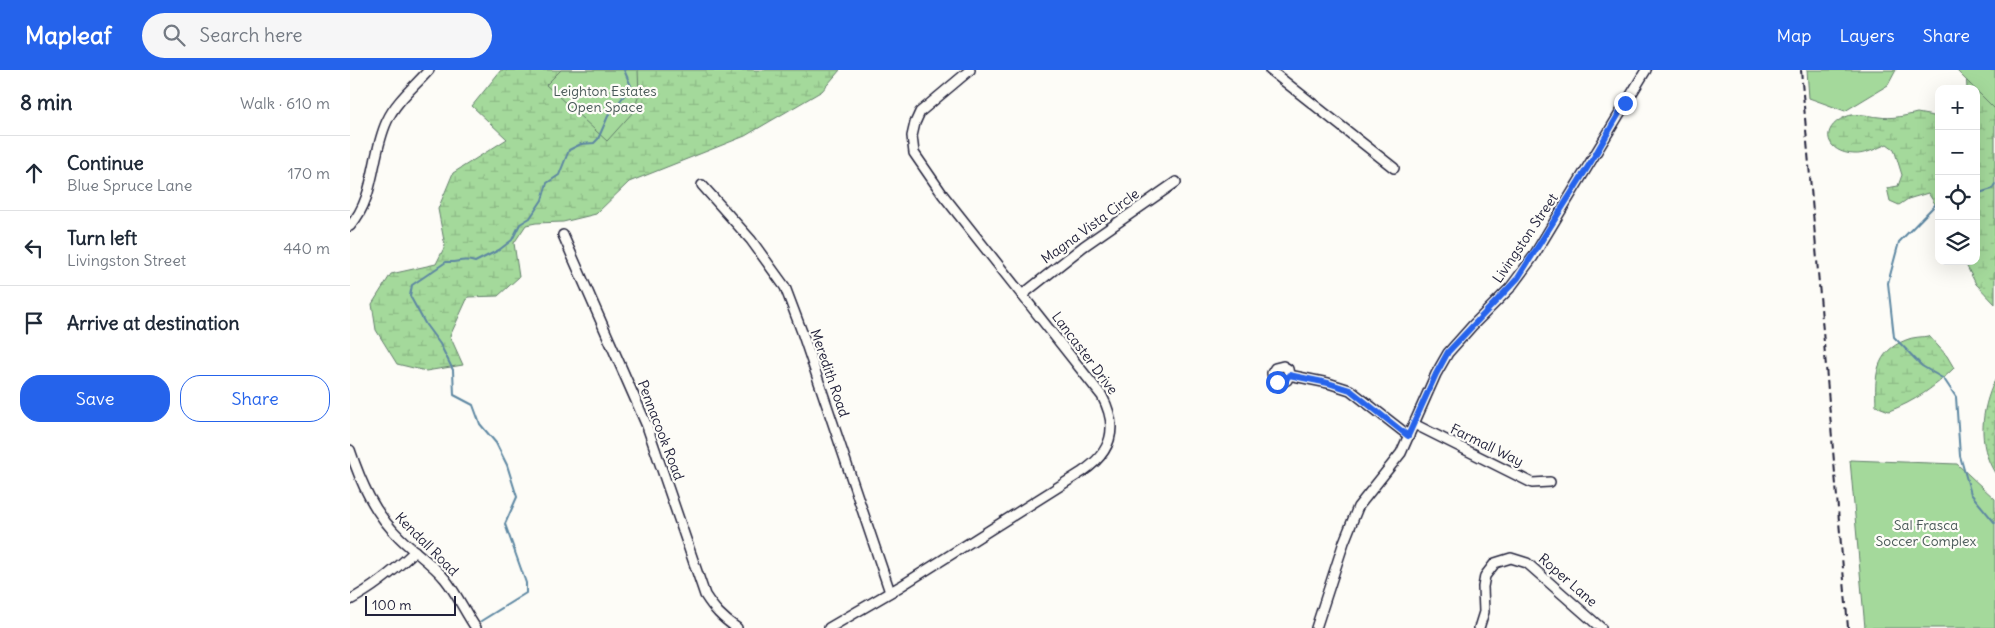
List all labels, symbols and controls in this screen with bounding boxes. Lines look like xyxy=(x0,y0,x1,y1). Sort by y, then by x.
search box xyxy=(142,13,492,58)
text: Mapleaf xyxy=(25,20,112,50)
icon: search xyxy=(160,21,188,49)
text: Search here xyxy=(200,23,303,47)
text: Map xyxy=(1776,24,1811,47)
text: Layers xyxy=(1839,24,1895,47)
text: Share xyxy=(1923,24,1970,47)
park label: Leighton Estates Open Space xyxy=(553,82,657,116)
map controls xyxy=(1935,85,1980,265)
button: + xyxy=(1935,85,1980,130)
text: 8 min xyxy=(20,89,72,116)
route end xyxy=(1614,92,1637,115)
text: Walk · 610 m xyxy=(240,93,330,113)
button: − xyxy=(1935,130,1980,175)
text: Continue xyxy=(67,151,144,175)
icon: ahead xyxy=(20,159,48,187)
text: 170 m xyxy=(287,163,330,183)
text: Blue Spruce Lane xyxy=(67,175,192,195)
button: locate xyxy=(1935,175,1980,220)
street label: Magna Vista Circle xyxy=(1038,184,1142,268)
street label: Livingston Street xyxy=(1488,189,1562,286)
button: layers xyxy=(1935,220,1980,265)
text: Turn left xyxy=(67,226,137,250)
icon: left xyxy=(20,234,48,262)
text: 440 m xyxy=(283,238,330,258)
text: Livingston Street xyxy=(67,250,186,270)
street label: Lancaster Drive xyxy=(1048,308,1122,398)
icon: arrive xyxy=(20,309,48,337)
text: Arrive at destination xyxy=(67,311,240,335)
street label: Meredith Road xyxy=(807,327,853,419)
route start xyxy=(1266,371,1289,394)
button: Save xyxy=(20,375,170,422)
button: Share xyxy=(180,375,330,422)
street label: Pennacook Road xyxy=(634,377,688,483)
street label: Farmall Way xyxy=(1448,420,1526,470)
street label: Kendall Road xyxy=(391,508,463,580)
park label: Sal Frasca Soccer Complex xyxy=(1876,516,1977,550)
street label: Roper Lane xyxy=(1535,549,1601,611)
scale bar xyxy=(365,593,456,616)
text: 100 m xyxy=(372,596,412,614)

